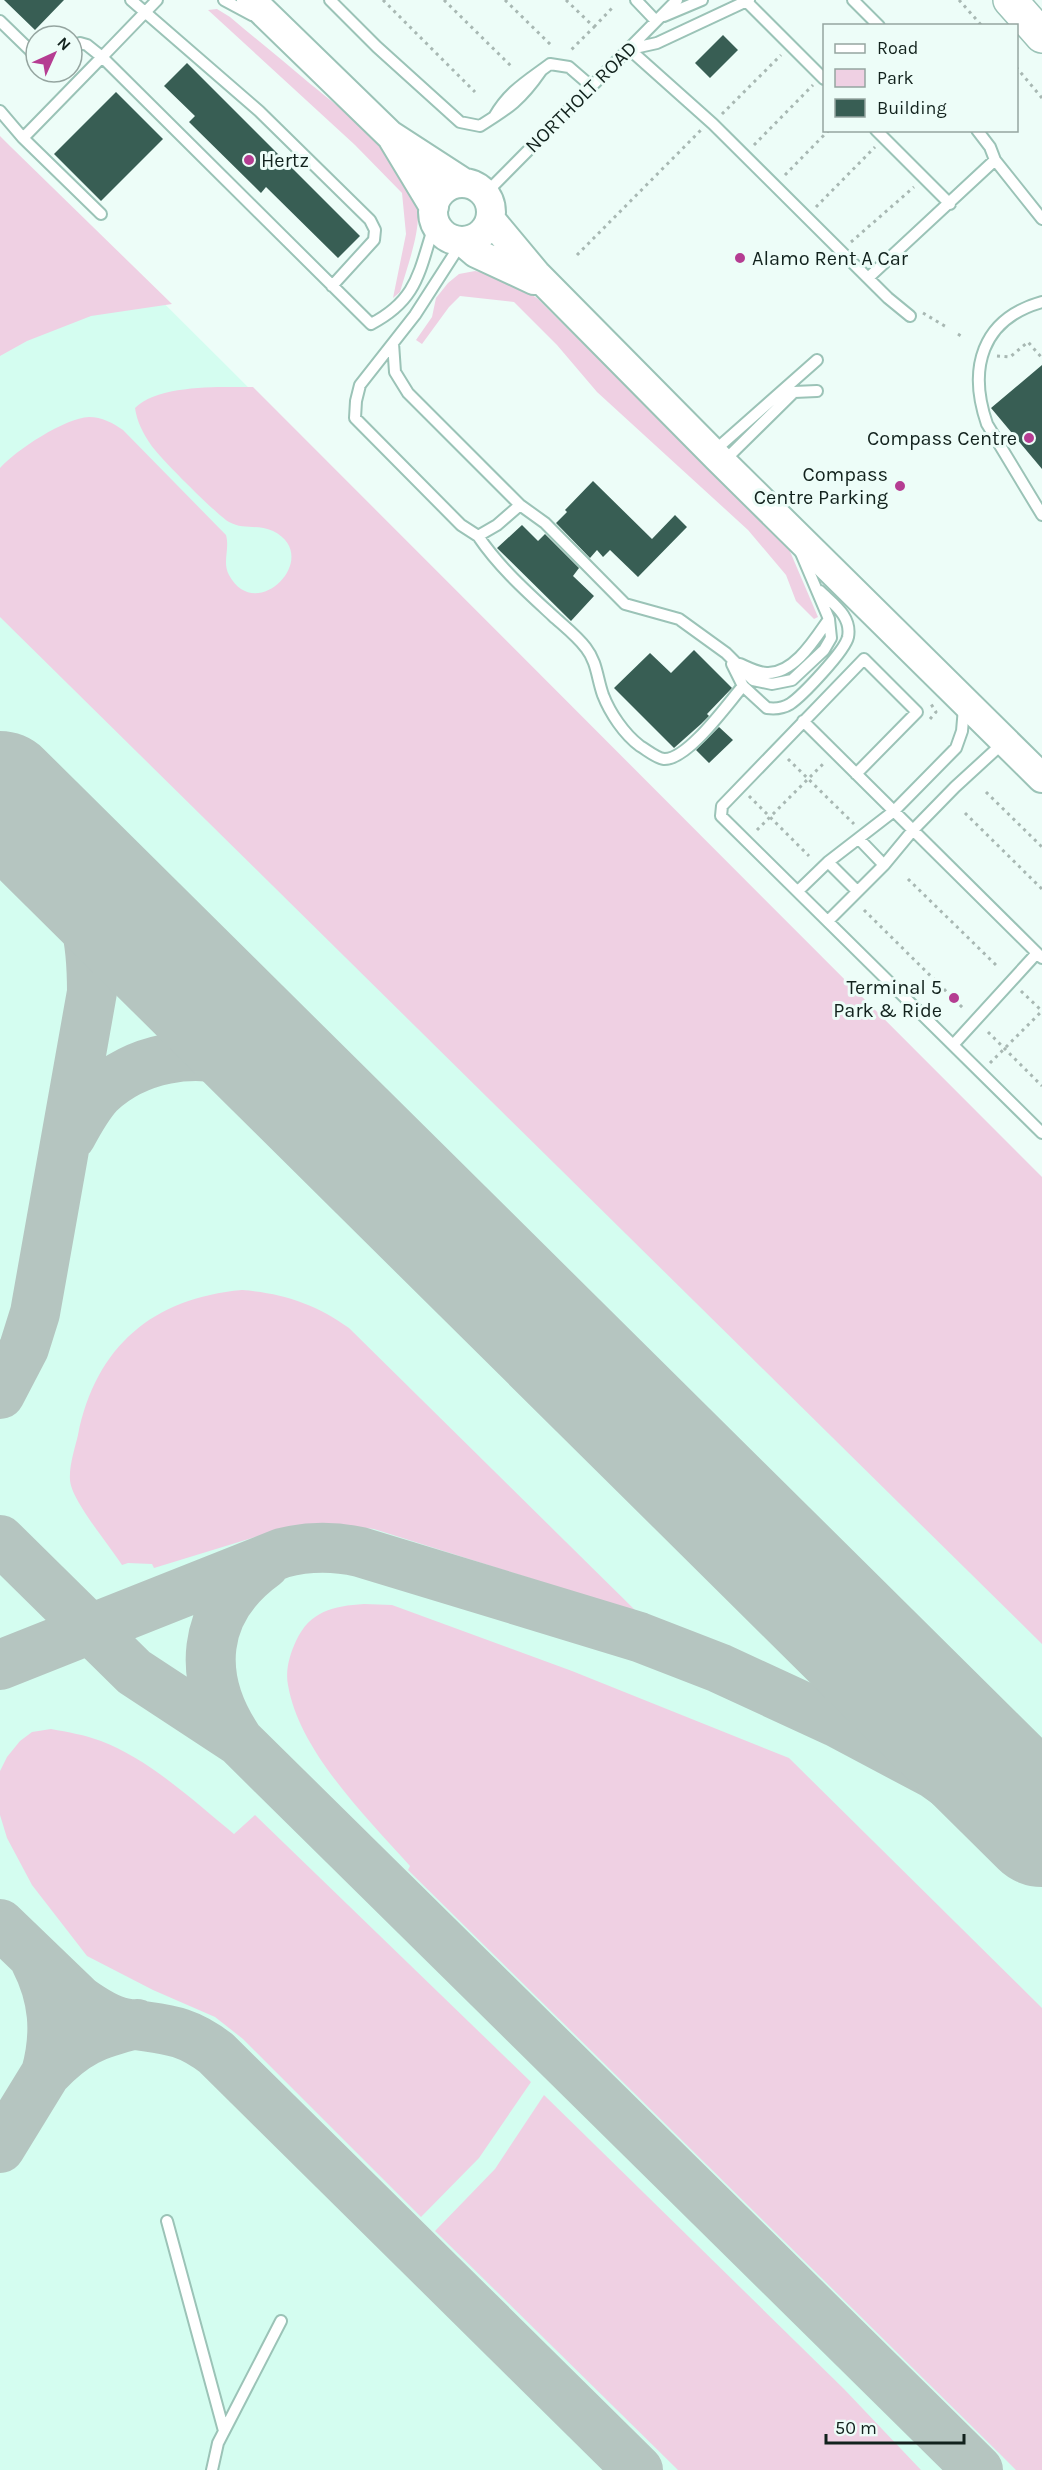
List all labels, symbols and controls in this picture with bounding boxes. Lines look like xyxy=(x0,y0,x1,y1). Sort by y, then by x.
north arrow xyxy=(24,24,84,84)
legend xyxy=(823,24,1018,132)
text: N xyxy=(53,33,75,55)
street label: NORTHOLT ROAD xyxy=(520,36,642,158)
text: Road xyxy=(877,37,918,59)
text: Park xyxy=(877,67,914,89)
text: Building xyxy=(877,97,947,119)
place label: Hertz xyxy=(261,149,309,172)
marker: Hertz xyxy=(242,153,256,167)
place label: Alamo Rent A Car xyxy=(752,247,909,270)
marker: Alamo Rent A Car xyxy=(733,251,747,265)
place label: Compass Centre xyxy=(867,427,1017,450)
marker: Compass Centre xyxy=(1022,431,1036,445)
place label: Compass Centre Parking xyxy=(754,463,888,509)
marker: Compass Centre Parking xyxy=(893,479,907,493)
place label: Terminal 5 Park & Ride xyxy=(833,976,942,1022)
marker: Terminal 5 Park & Ride xyxy=(947,991,961,1005)
scale bar xyxy=(826,2407,964,2445)
text: 50 m xyxy=(835,2417,877,2439)

